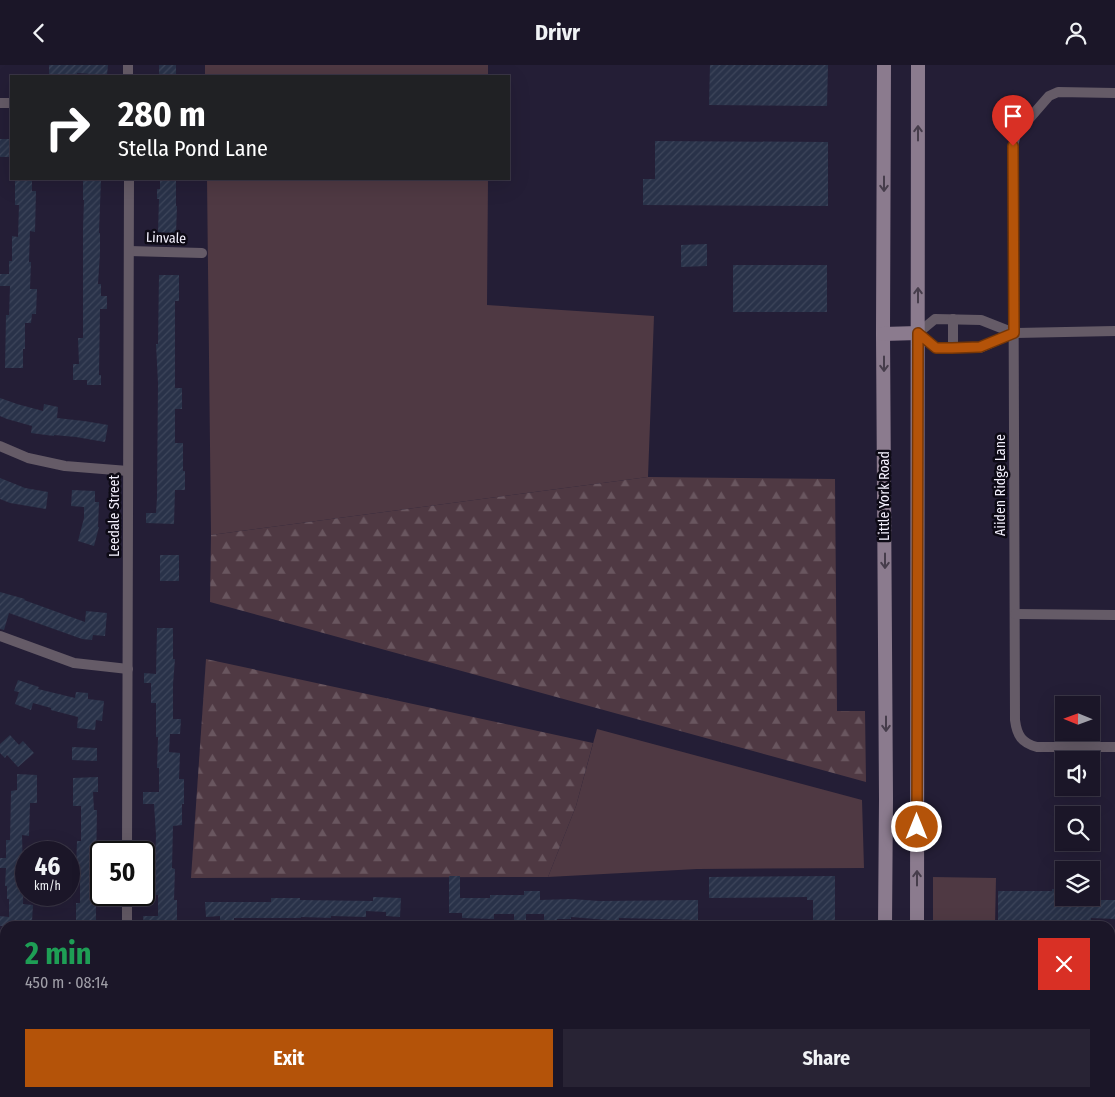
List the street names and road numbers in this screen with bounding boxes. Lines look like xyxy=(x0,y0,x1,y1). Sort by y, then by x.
street label: Linvale xyxy=(146,229,187,247)
street label: Aiiden Ridge Lane xyxy=(992,434,1009,536)
street label: Little York Road xyxy=(876,451,893,541)
street label: Leedale Street xyxy=(106,474,123,557)

